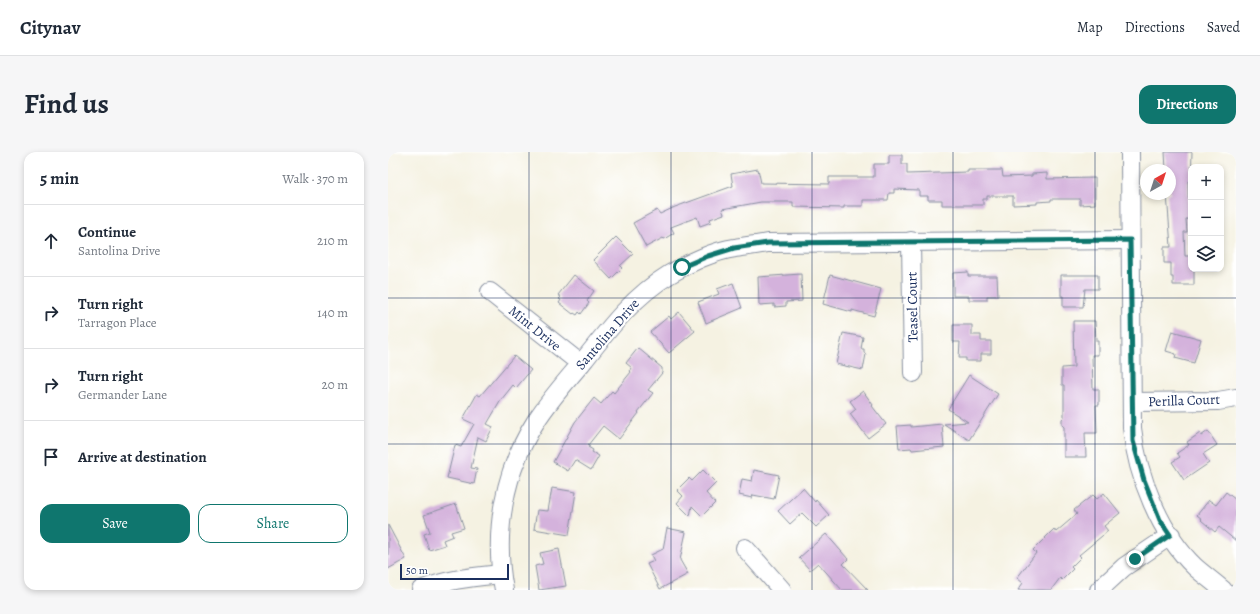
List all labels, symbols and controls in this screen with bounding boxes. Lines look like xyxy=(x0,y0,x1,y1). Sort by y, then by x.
text: Citynav xyxy=(20,15,81,41)
text: Map xyxy=(1077,18,1103,37)
text: Directions xyxy=(1125,18,1185,37)
text: Saved xyxy=(1207,18,1240,37)
text: Find us xyxy=(24,85,109,123)
button: Directions xyxy=(1139,85,1236,124)
north arrow xyxy=(1140,164,1176,200)
map controls xyxy=(1188,164,1224,272)
button: + xyxy=(1188,164,1224,200)
text: 5 min xyxy=(40,167,79,190)
text: Walk · 370 m xyxy=(282,170,348,187)
button: − xyxy=(1188,200,1224,236)
text: Continue xyxy=(78,222,136,242)
icon: ahead xyxy=(40,230,62,252)
text: 210 m xyxy=(317,232,348,249)
button: layers xyxy=(1188,236,1224,272)
text: Santolina Drive xyxy=(78,242,160,259)
route start xyxy=(673,258,691,276)
street label: Teasel Court xyxy=(902,271,923,343)
text: Turn right xyxy=(78,294,143,314)
street label: Santolina Drive xyxy=(571,295,644,374)
street label: Mint Drive xyxy=(505,301,565,355)
icon: right xyxy=(40,302,62,324)
text: 140 m xyxy=(317,304,348,321)
text: Tarragon Place xyxy=(78,314,157,331)
text: Turn right xyxy=(78,366,143,386)
icon: right xyxy=(40,374,62,396)
text: 20 m xyxy=(322,376,348,393)
text: Germander Lane xyxy=(78,386,167,403)
street label: Perilla Court xyxy=(1148,390,1221,411)
icon: arrive xyxy=(40,446,62,468)
text: Arrive at destination xyxy=(78,447,207,467)
button: Save xyxy=(40,504,190,543)
button: Share xyxy=(198,504,348,543)
route end xyxy=(1126,550,1144,568)
scale bar xyxy=(400,562,509,581)
text: 50 m xyxy=(406,563,428,578)

